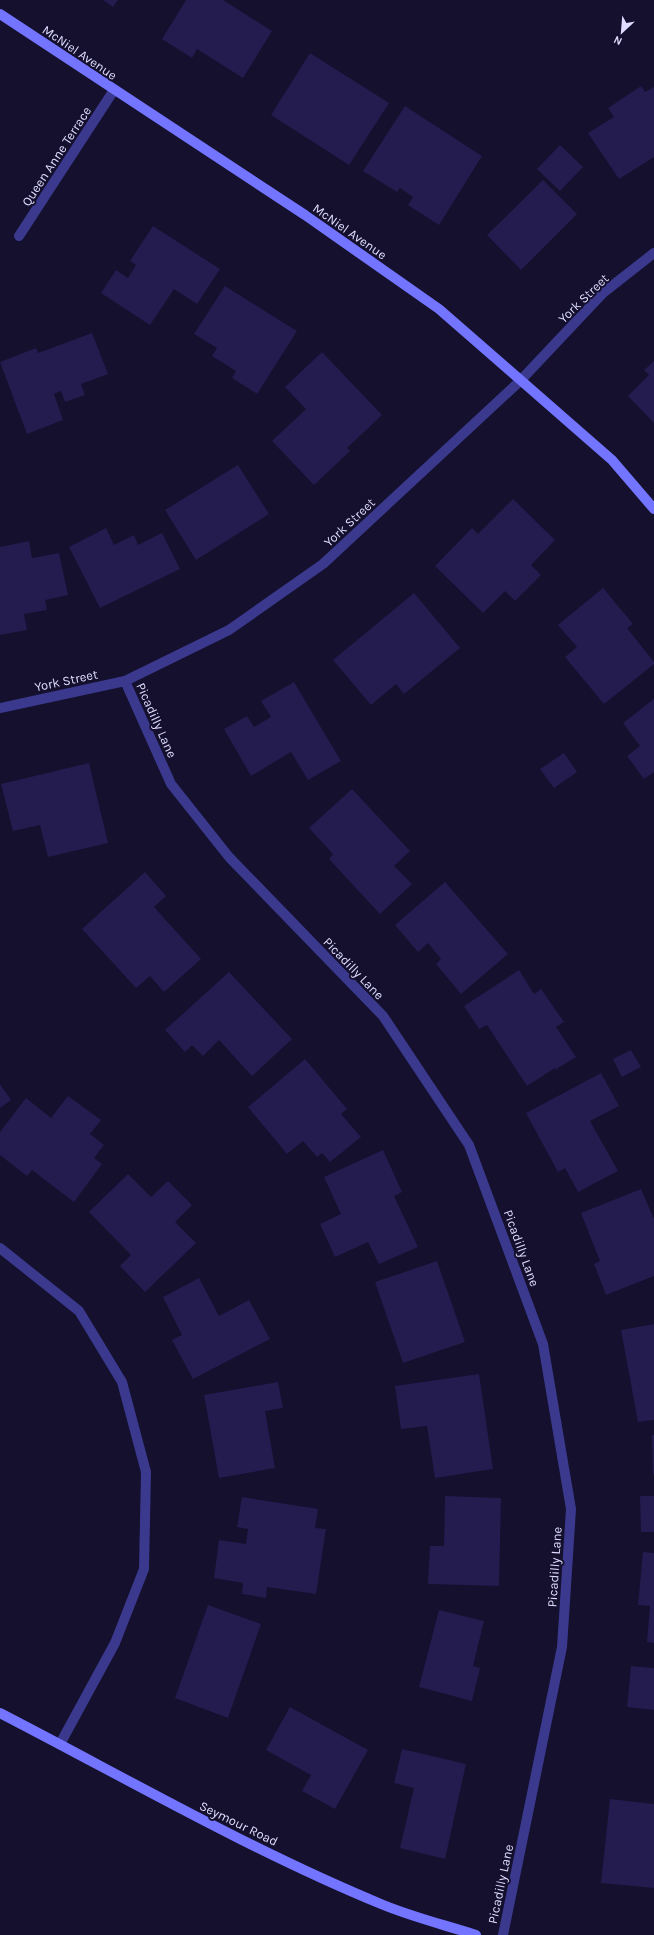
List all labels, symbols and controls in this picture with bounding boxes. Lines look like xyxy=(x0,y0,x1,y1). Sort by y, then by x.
north arrow xyxy=(602,12,642,52)
street label: McNiel Avenue xyxy=(40,22,120,83)
text: N xyxy=(611,33,624,48)
street label: Queen Anne Terrace xyxy=(19,103,94,209)
street label: McNiel Avenue xyxy=(310,200,390,263)
street label: York Street xyxy=(555,271,612,326)
street label: York Street xyxy=(321,495,378,550)
street label: York Street xyxy=(33,666,99,694)
street label: Picadilly Lane xyxy=(133,680,180,760)
street label: Picadilly Lane xyxy=(320,934,387,1003)
street label: Picadilly Lane xyxy=(501,1208,542,1289)
street label: Picadilly Lane xyxy=(544,1526,565,1608)
street label: Seymour Road xyxy=(197,1798,280,1849)
street label: Picadilly Lane xyxy=(485,1843,516,1925)

